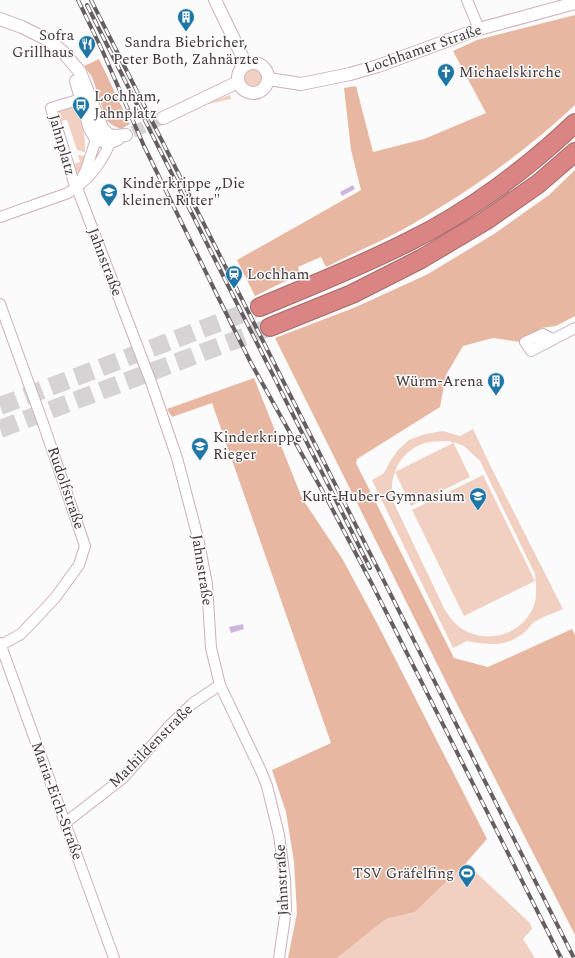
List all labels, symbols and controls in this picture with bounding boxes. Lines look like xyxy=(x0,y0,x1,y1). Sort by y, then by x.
building icon: Sandra Biebricher, Peter Both, Zahnärzte xyxy=(176,7,196,32)
street label: Lochhamer Straße xyxy=(361,18,485,80)
place label: Sofra Grillhaus xyxy=(12,24,75,64)
place label: Sandra Biebricher, Peter Both, Zahnärzte xyxy=(113,31,259,71)
restaurant icon: Sofra Grillhaus xyxy=(77,34,97,59)
place label: Michaelskirche xyxy=(459,61,561,84)
church icon: Michaelskirche xyxy=(436,62,456,87)
place label: Lochham, Jahnplatz xyxy=(94,85,160,125)
bus stop icon: Lochham, Jahnplatz xyxy=(71,95,91,120)
street label: Jahnplatz xyxy=(42,112,82,178)
place label: Kinderkrippe „Die kleinen Ritter" xyxy=(122,172,245,212)
school or university icon: Kinderkrippe „Die kleinen Ritter" xyxy=(99,182,119,207)
street label: Jahnstraße xyxy=(81,224,129,300)
place label: Lochham xyxy=(247,263,310,286)
station icon: Lochham xyxy=(224,264,244,289)
place label: Würm-Arena xyxy=(396,370,484,393)
building icon: Würm-Arena xyxy=(486,371,506,396)
place label: Kinderkrippe Rieger xyxy=(213,426,302,466)
school or university icon: Kinderkrippe Rieger xyxy=(190,436,210,461)
street label: Rudolfstraße xyxy=(41,444,91,532)
place label: Kurt-Huber-Gymnasium xyxy=(302,485,465,508)
school or university icon: Kurt-Huber-Gymnasium xyxy=(468,486,488,511)
street label: Jahnstraße xyxy=(185,533,219,607)
street label: Mathildenstraße xyxy=(104,699,198,793)
street label: Maria-Eich-Straße xyxy=(25,739,89,863)
street label: Jahnstraße xyxy=(269,844,295,916)
place label: TSV Gräfelfing xyxy=(353,862,454,885)
sports icon: TSV Gräfelfing xyxy=(457,863,477,888)

